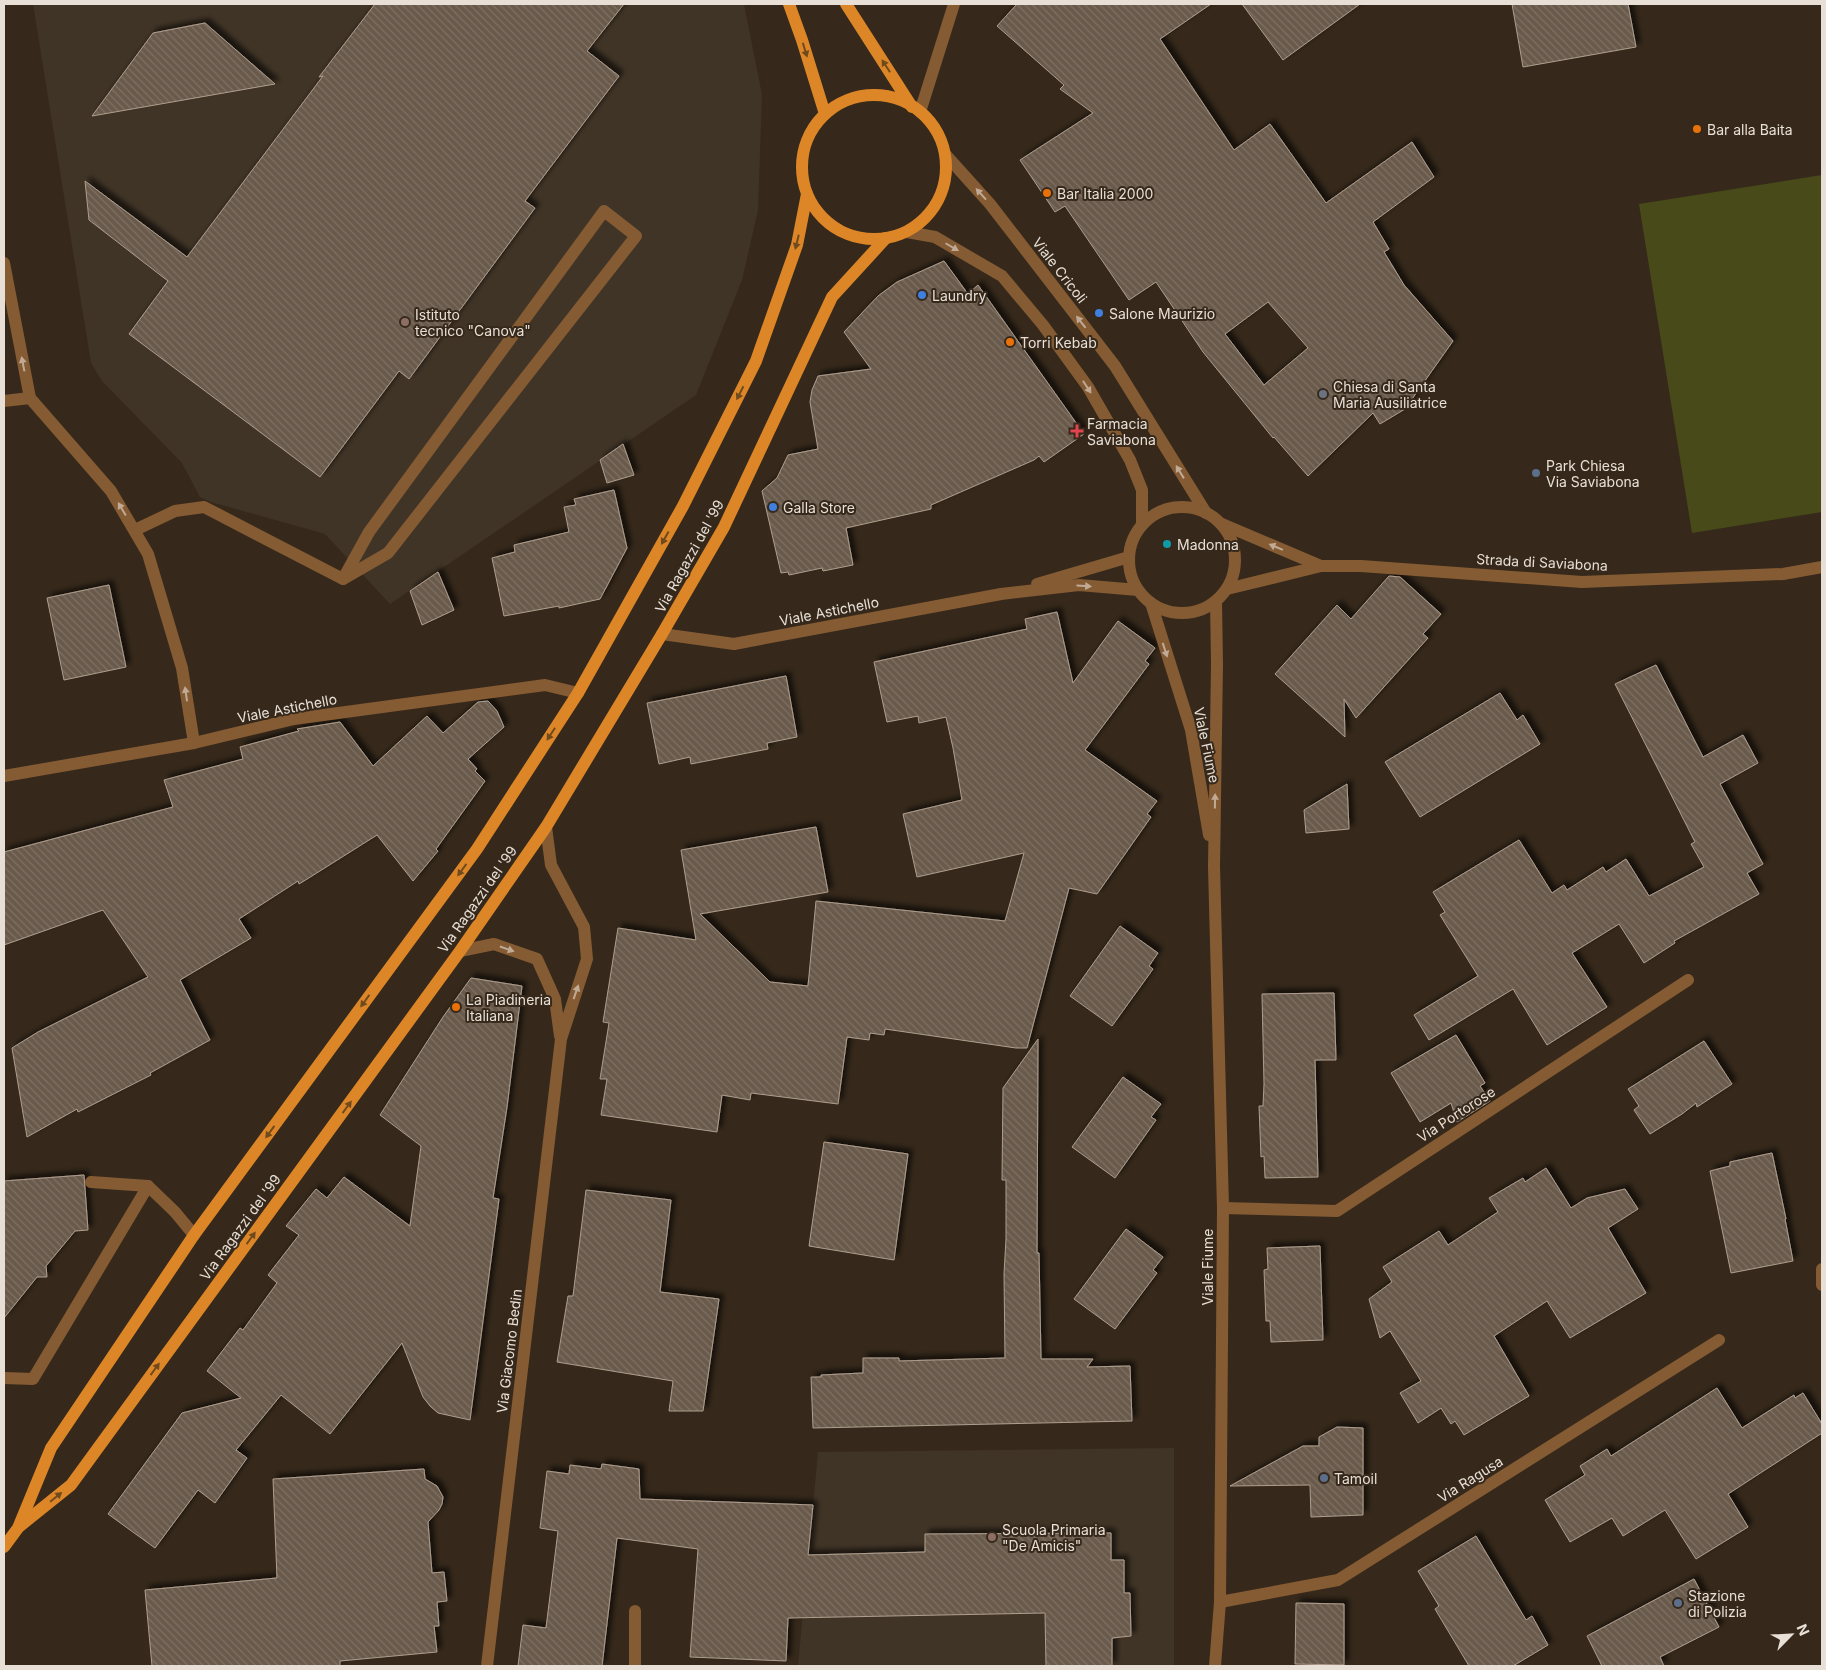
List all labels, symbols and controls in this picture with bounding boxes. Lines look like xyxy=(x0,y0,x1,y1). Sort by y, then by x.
one-way arrow xyxy=(802,42,810,57)
one-way arrow xyxy=(881,59,891,72)
place label: Bar alla Baita xyxy=(1707,121,1793,138)
marker: Bar alla Baita xyxy=(1691,123,1703,135)
place label: Bar Italia 2000 xyxy=(1057,185,1153,202)
marker: Bar Italia 2000 xyxy=(1041,187,1053,199)
one-way arrow xyxy=(975,188,987,200)
one-way arrow xyxy=(793,234,801,249)
street label: Viale Cricoli xyxy=(1029,234,1091,306)
one-way arrow xyxy=(946,243,959,252)
place label: Laundry xyxy=(932,287,986,304)
marker: Laundry xyxy=(916,289,928,301)
place label: Salone Maurizio xyxy=(1109,305,1215,322)
place label: Istituto tecnico "Canova" xyxy=(415,306,531,339)
marker: Salone Maurizio xyxy=(1093,307,1105,319)
one-way arrow xyxy=(1076,315,1086,329)
marker: Istituto tecnico "Canova" xyxy=(399,316,411,328)
place label: Torri Kebab xyxy=(1020,334,1097,351)
marker: Torri Kebab xyxy=(1004,336,1016,348)
one-way arrow xyxy=(19,356,27,371)
place label: Chiesa di Santa Maria Ausiliatrice xyxy=(1333,378,1447,411)
one-way arrow xyxy=(1083,380,1092,393)
one-way arrow xyxy=(736,386,744,401)
marker: Chiesa di Santa Maria Ausiliatrice xyxy=(1317,388,1329,400)
place label: Farmacia Saviabona xyxy=(1087,415,1156,448)
marker: Farmacia Saviabona xyxy=(1071,425,1083,437)
place label: Park Chiesa Via Saviabona xyxy=(1546,457,1640,490)
one-way arrow xyxy=(1176,465,1185,478)
marker: Park Chiesa Via Saviabona xyxy=(1530,467,1542,479)
street label: Via Ragazzi del '99 xyxy=(651,497,727,615)
place label: Galla Store xyxy=(783,499,855,516)
marker: Galla Store xyxy=(767,501,779,513)
one-way arrow xyxy=(118,503,127,516)
one-way arrow xyxy=(661,530,669,545)
place label: Madonna xyxy=(1177,536,1239,553)
marker: Madonna xyxy=(1161,538,1173,550)
one-way arrow xyxy=(1268,543,1283,551)
street label: Strada di Saviabona xyxy=(1476,550,1608,574)
one-way arrow xyxy=(1076,582,1092,590)
street label: Viale Astichello xyxy=(778,593,880,629)
one-way arrow xyxy=(1162,642,1170,657)
one-way arrow xyxy=(182,686,190,702)
street label: Viale Astichello xyxy=(236,690,338,726)
street label: Viale Fiume xyxy=(1191,706,1223,784)
one-way arrow xyxy=(547,728,556,741)
one-way arrow xyxy=(1211,793,1219,809)
street label: Via Ragazzi del '99 xyxy=(434,842,520,956)
one-way arrow xyxy=(456,863,467,876)
one-way arrow xyxy=(500,945,515,953)
one-way arrow xyxy=(573,985,580,1000)
place label: La Piadineria Italiana xyxy=(466,991,551,1024)
one-way arrow xyxy=(360,994,370,1008)
marker: La Piadineria Italiana xyxy=(450,1001,462,1013)
street label: Via Portorose xyxy=(1414,1083,1498,1145)
one-way arrow xyxy=(341,1101,352,1114)
one-way arrow xyxy=(265,1125,275,1139)
street label: Via Ragazzi del '99 xyxy=(196,1171,284,1283)
street label: Viale Fiume xyxy=(1199,1229,1216,1305)
one-way arrow xyxy=(246,1231,256,1245)
street label: Via Giacomo Bedin xyxy=(493,1288,525,1414)
one-way arrow xyxy=(150,1363,160,1376)
street label: Via Ragusa xyxy=(1434,1452,1506,1506)
place label: Tamoil xyxy=(1334,1470,1377,1487)
marker: Tamoil xyxy=(1318,1472,1330,1484)
one-way arrow xyxy=(49,1492,62,1503)
place label: Scuola Primaria "De Amicis" xyxy=(1002,1521,1106,1554)
marker: Scuola Primaria "De Amicis" xyxy=(986,1531,998,1543)
place label: Stazione di Polizia xyxy=(1688,1587,1747,1620)
marker: Stazione di Polizia xyxy=(1672,1597,1684,1609)
north arrow xyxy=(1766,1610,1816,1660)
text: N xyxy=(1793,1621,1813,1638)

